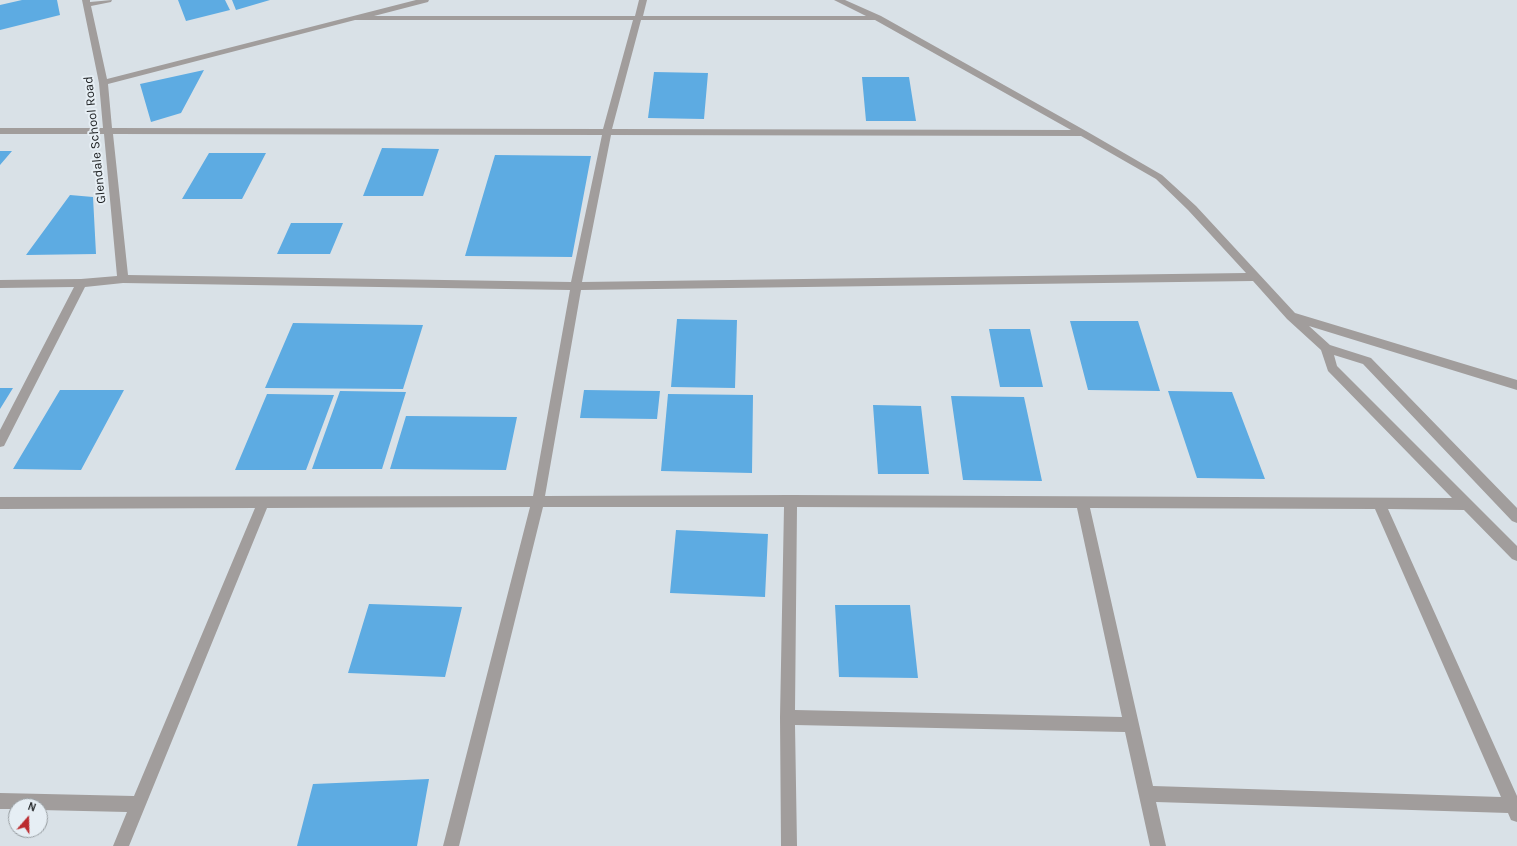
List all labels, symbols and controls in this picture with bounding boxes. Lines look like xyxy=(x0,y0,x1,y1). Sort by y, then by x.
street label: Glendale School Road xyxy=(81,76,109,204)
north arrow xyxy=(8,798,48,838)
text: N xyxy=(26,800,38,815)

